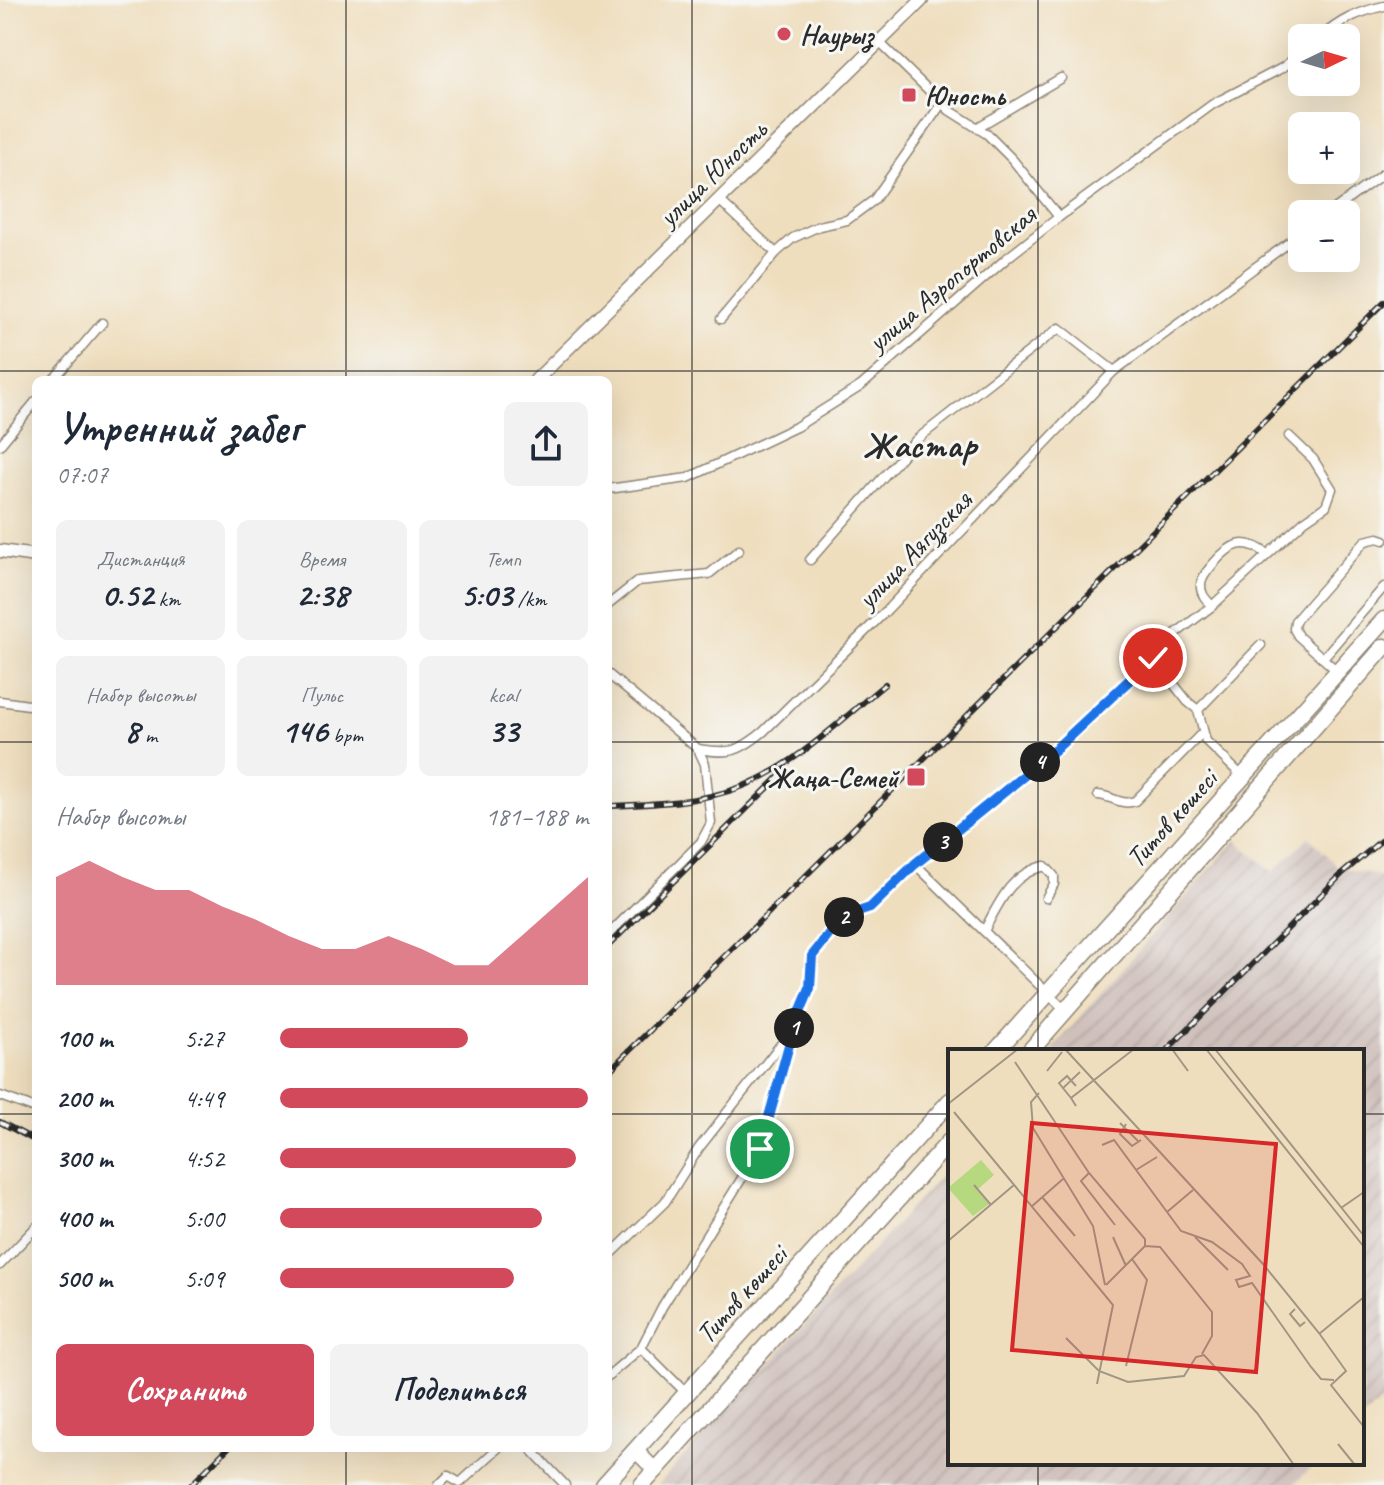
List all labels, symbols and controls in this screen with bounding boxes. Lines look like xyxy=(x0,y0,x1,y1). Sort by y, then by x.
place label: Наурыз xyxy=(800,17,875,53)
north arrow xyxy=(1288,24,1360,96)
map controls xyxy=(1288,24,1360,272)
marker: Наурыз xyxy=(775,25,793,43)
place label: Юность xyxy=(925,78,1007,113)
marker: Юность xyxy=(900,86,918,104)
street label: улица Юность xyxy=(649,111,776,235)
button: + xyxy=(1288,112,1360,184)
street label: улица Аэропортовская xyxy=(859,196,1044,360)
button: − xyxy=(1288,200,1360,272)
text: Утренний забег xyxy=(56,400,301,455)
button: share xyxy=(504,402,588,486)
district label: Жастар xyxy=(863,422,979,468)
text: 07:07 xyxy=(56,458,108,491)
street label: улица Аягузская xyxy=(848,482,981,618)
text: Дистанция xyxy=(97,545,185,573)
text: Время xyxy=(299,545,345,573)
text: Темп xyxy=(486,545,521,573)
text: 0.52 xyxy=(101,573,153,616)
text: 2:38 xyxy=(296,573,348,616)
text: 5:03 xyxy=(460,573,512,616)
text: km xyxy=(153,585,180,613)
text: /km xyxy=(512,585,546,613)
pin xyxy=(1119,624,1187,692)
icon: check xyxy=(1131,636,1175,680)
text: Набор высоты xyxy=(86,681,195,709)
text: Пульс xyxy=(301,681,343,709)
text: kcal xyxy=(489,681,518,709)
text: 8 xyxy=(124,709,139,752)
text: 146 xyxy=(281,709,328,752)
text: 33 xyxy=(488,709,519,752)
text: m xyxy=(139,721,157,749)
text: bpm xyxy=(328,721,363,749)
pin: 4 xyxy=(1020,742,1060,782)
text: 4 xyxy=(1035,748,1045,776)
street label: Титов көшесі xyxy=(1118,759,1227,875)
place label: Жаңа-Семей xyxy=(768,760,900,795)
marker: Жаңа-Семей xyxy=(905,766,927,788)
text: Набор высоты xyxy=(56,800,185,833)
text: 181–188 m xyxy=(485,800,588,833)
pin: 3 xyxy=(923,822,963,862)
text: 3 xyxy=(938,828,948,856)
pin: 2 xyxy=(824,897,864,937)
text: 2 xyxy=(839,903,849,931)
pin: 1 xyxy=(774,1008,814,1048)
text: 1 xyxy=(789,1014,799,1042)
text: 100 m xyxy=(56,1022,112,1055)
text: 5:27 xyxy=(184,1022,224,1055)
inset map xyxy=(948,1049,1364,1465)
text: 200 m xyxy=(56,1082,112,1115)
text: 4:49 xyxy=(184,1082,224,1115)
pin xyxy=(726,1115,794,1183)
icon: arrive xyxy=(738,1127,782,1171)
text: 300 m xyxy=(56,1142,112,1175)
text: 4:52 xyxy=(184,1142,224,1175)
text: 400 m xyxy=(56,1202,112,1235)
text: 5:00 xyxy=(184,1202,224,1235)
street label: Титов көшесі xyxy=(688,1235,797,1351)
text: 500 m xyxy=(56,1262,112,1295)
text: 5:09 xyxy=(184,1262,224,1295)
button: Сохранить xyxy=(56,1344,314,1436)
button: Поделиться xyxy=(330,1344,588,1436)

